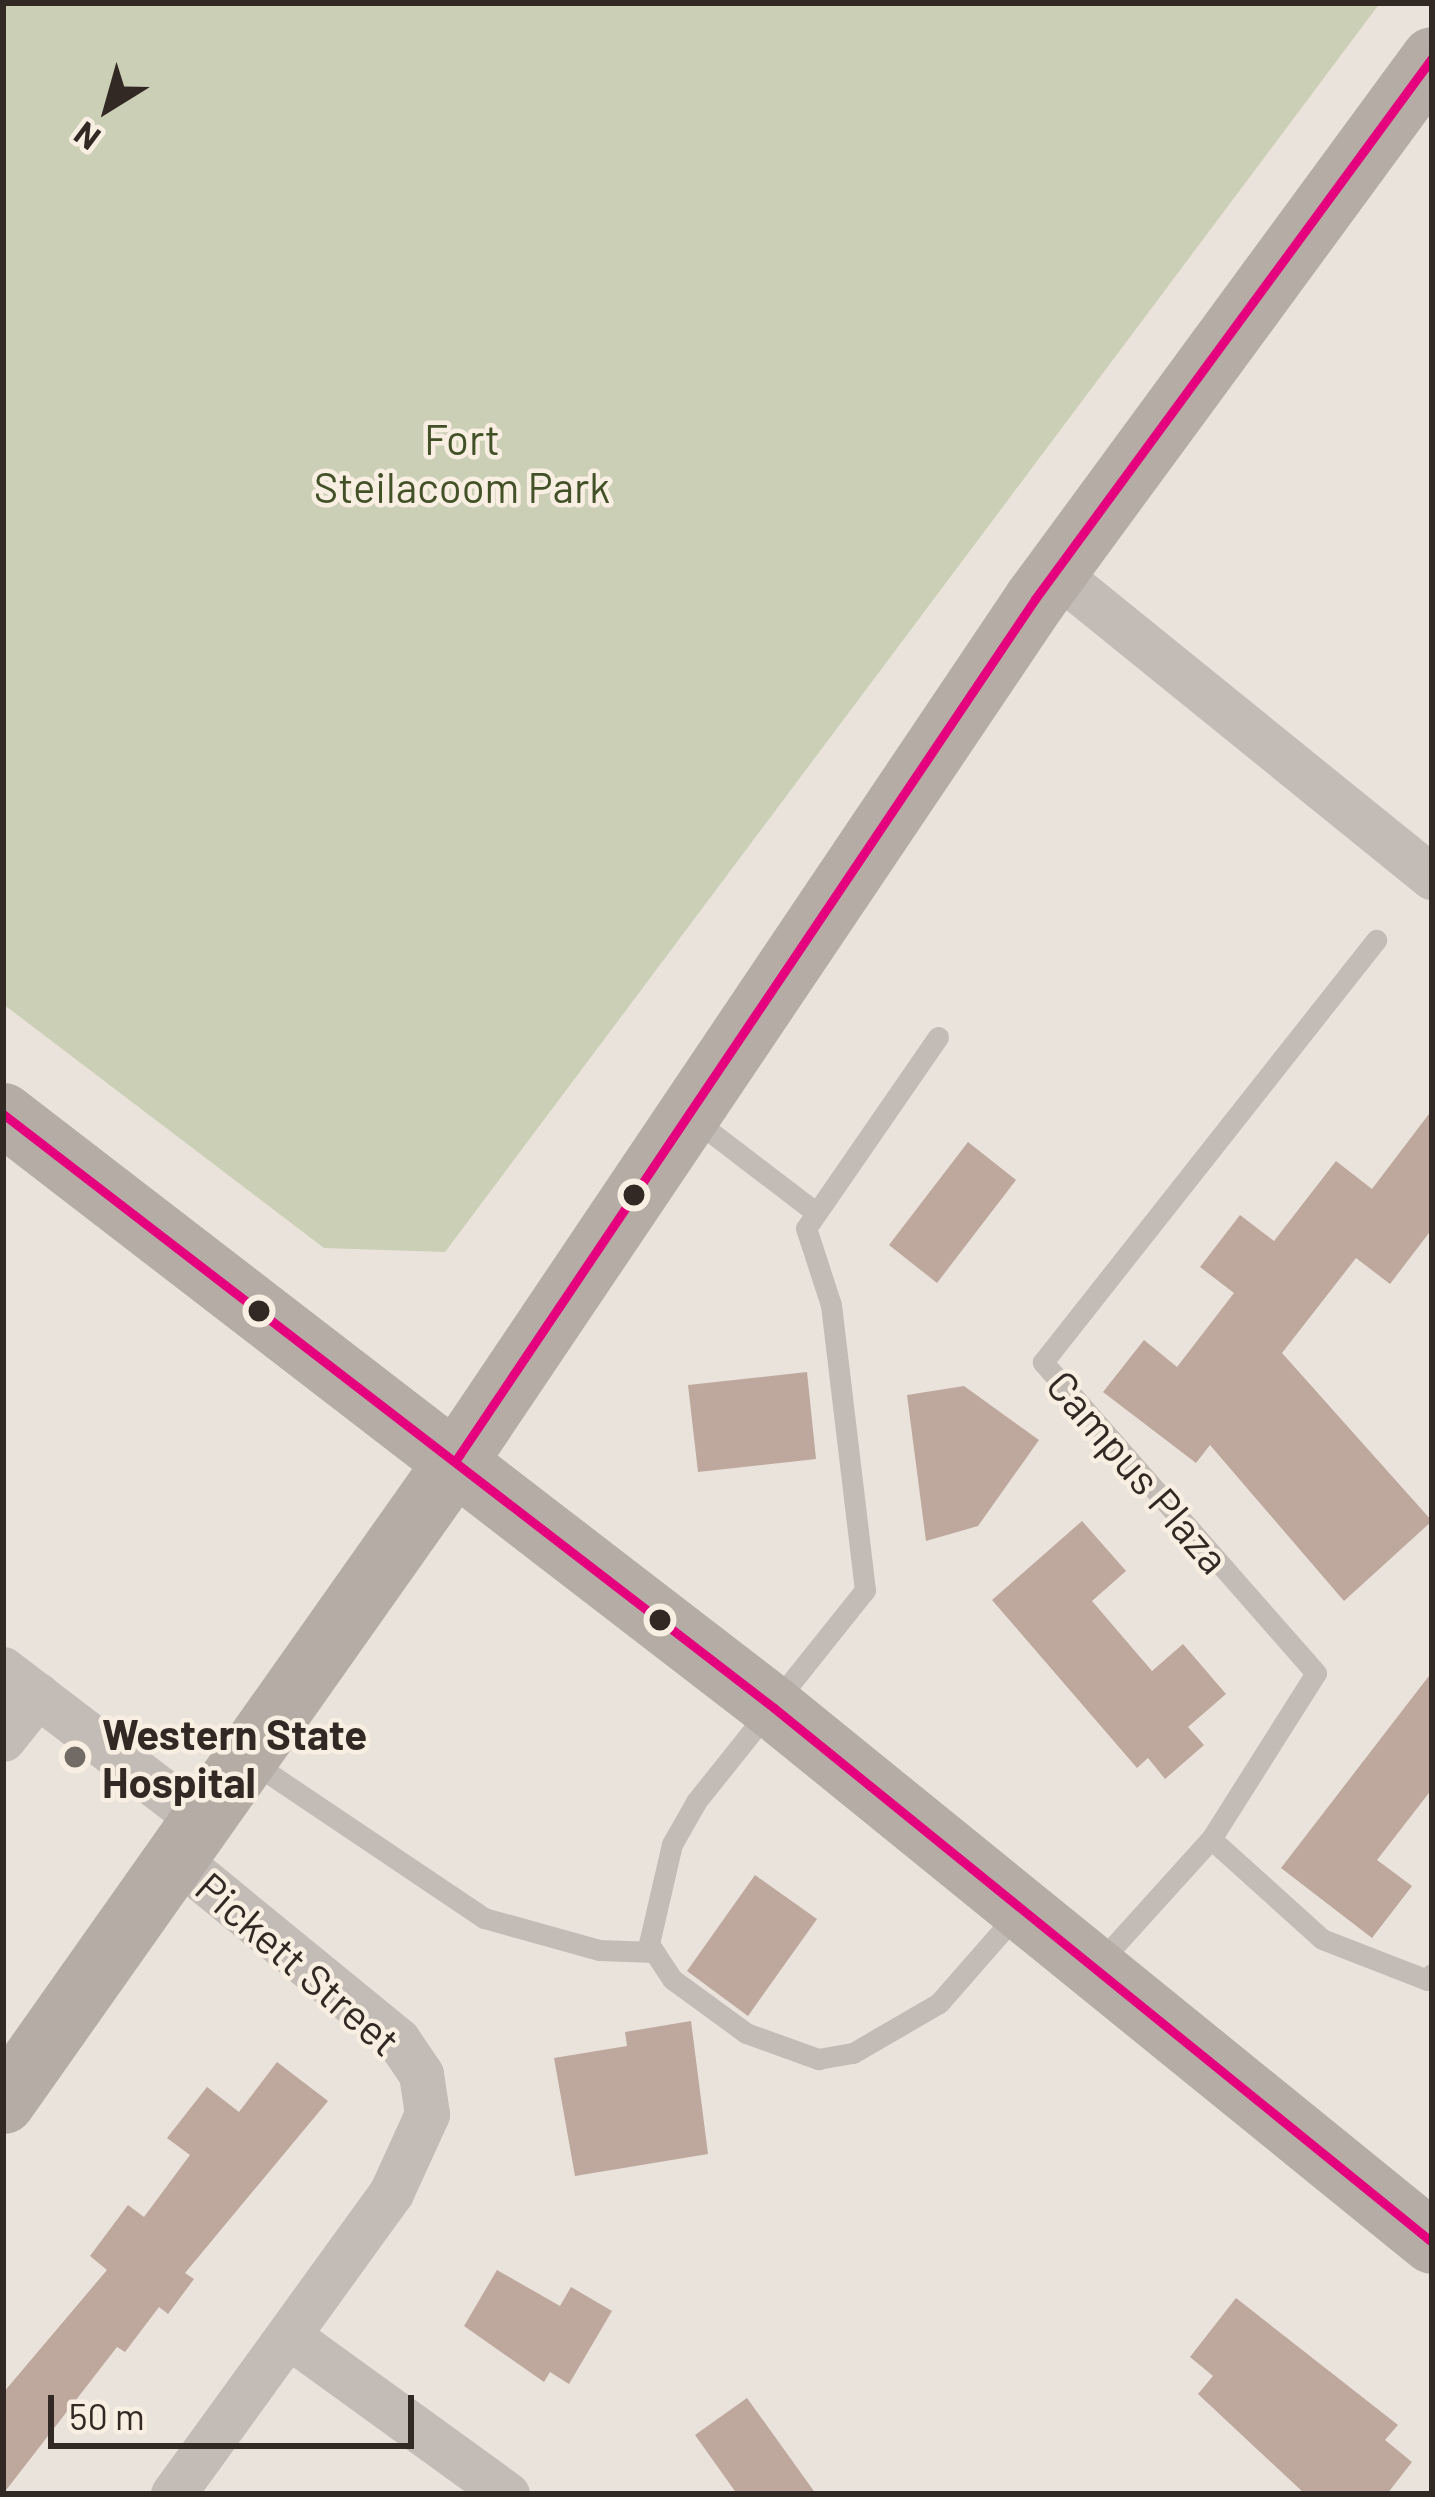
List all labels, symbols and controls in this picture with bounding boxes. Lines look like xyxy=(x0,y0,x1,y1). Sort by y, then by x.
north arrow xyxy=(48,48,168,168)
text: N xyxy=(66,114,107,159)
park label: Fort Steilacoom Park xyxy=(314,413,610,512)
unlabelled marker xyxy=(623,1184,645,1206)
unlabelled marker xyxy=(248,1300,270,1322)
street label: Campus Plaza xyxy=(1037,1359,1241,1583)
unlabelled marker xyxy=(649,1609,671,1631)
place label: Western State Hospital xyxy=(102,1708,367,1806)
marker: Western State Hospital xyxy=(59,1741,91,1773)
street label: Pickett Street xyxy=(187,1861,411,2065)
scale bar xyxy=(54,2371,420,2445)
text: 50 m xyxy=(69,2394,145,2437)

